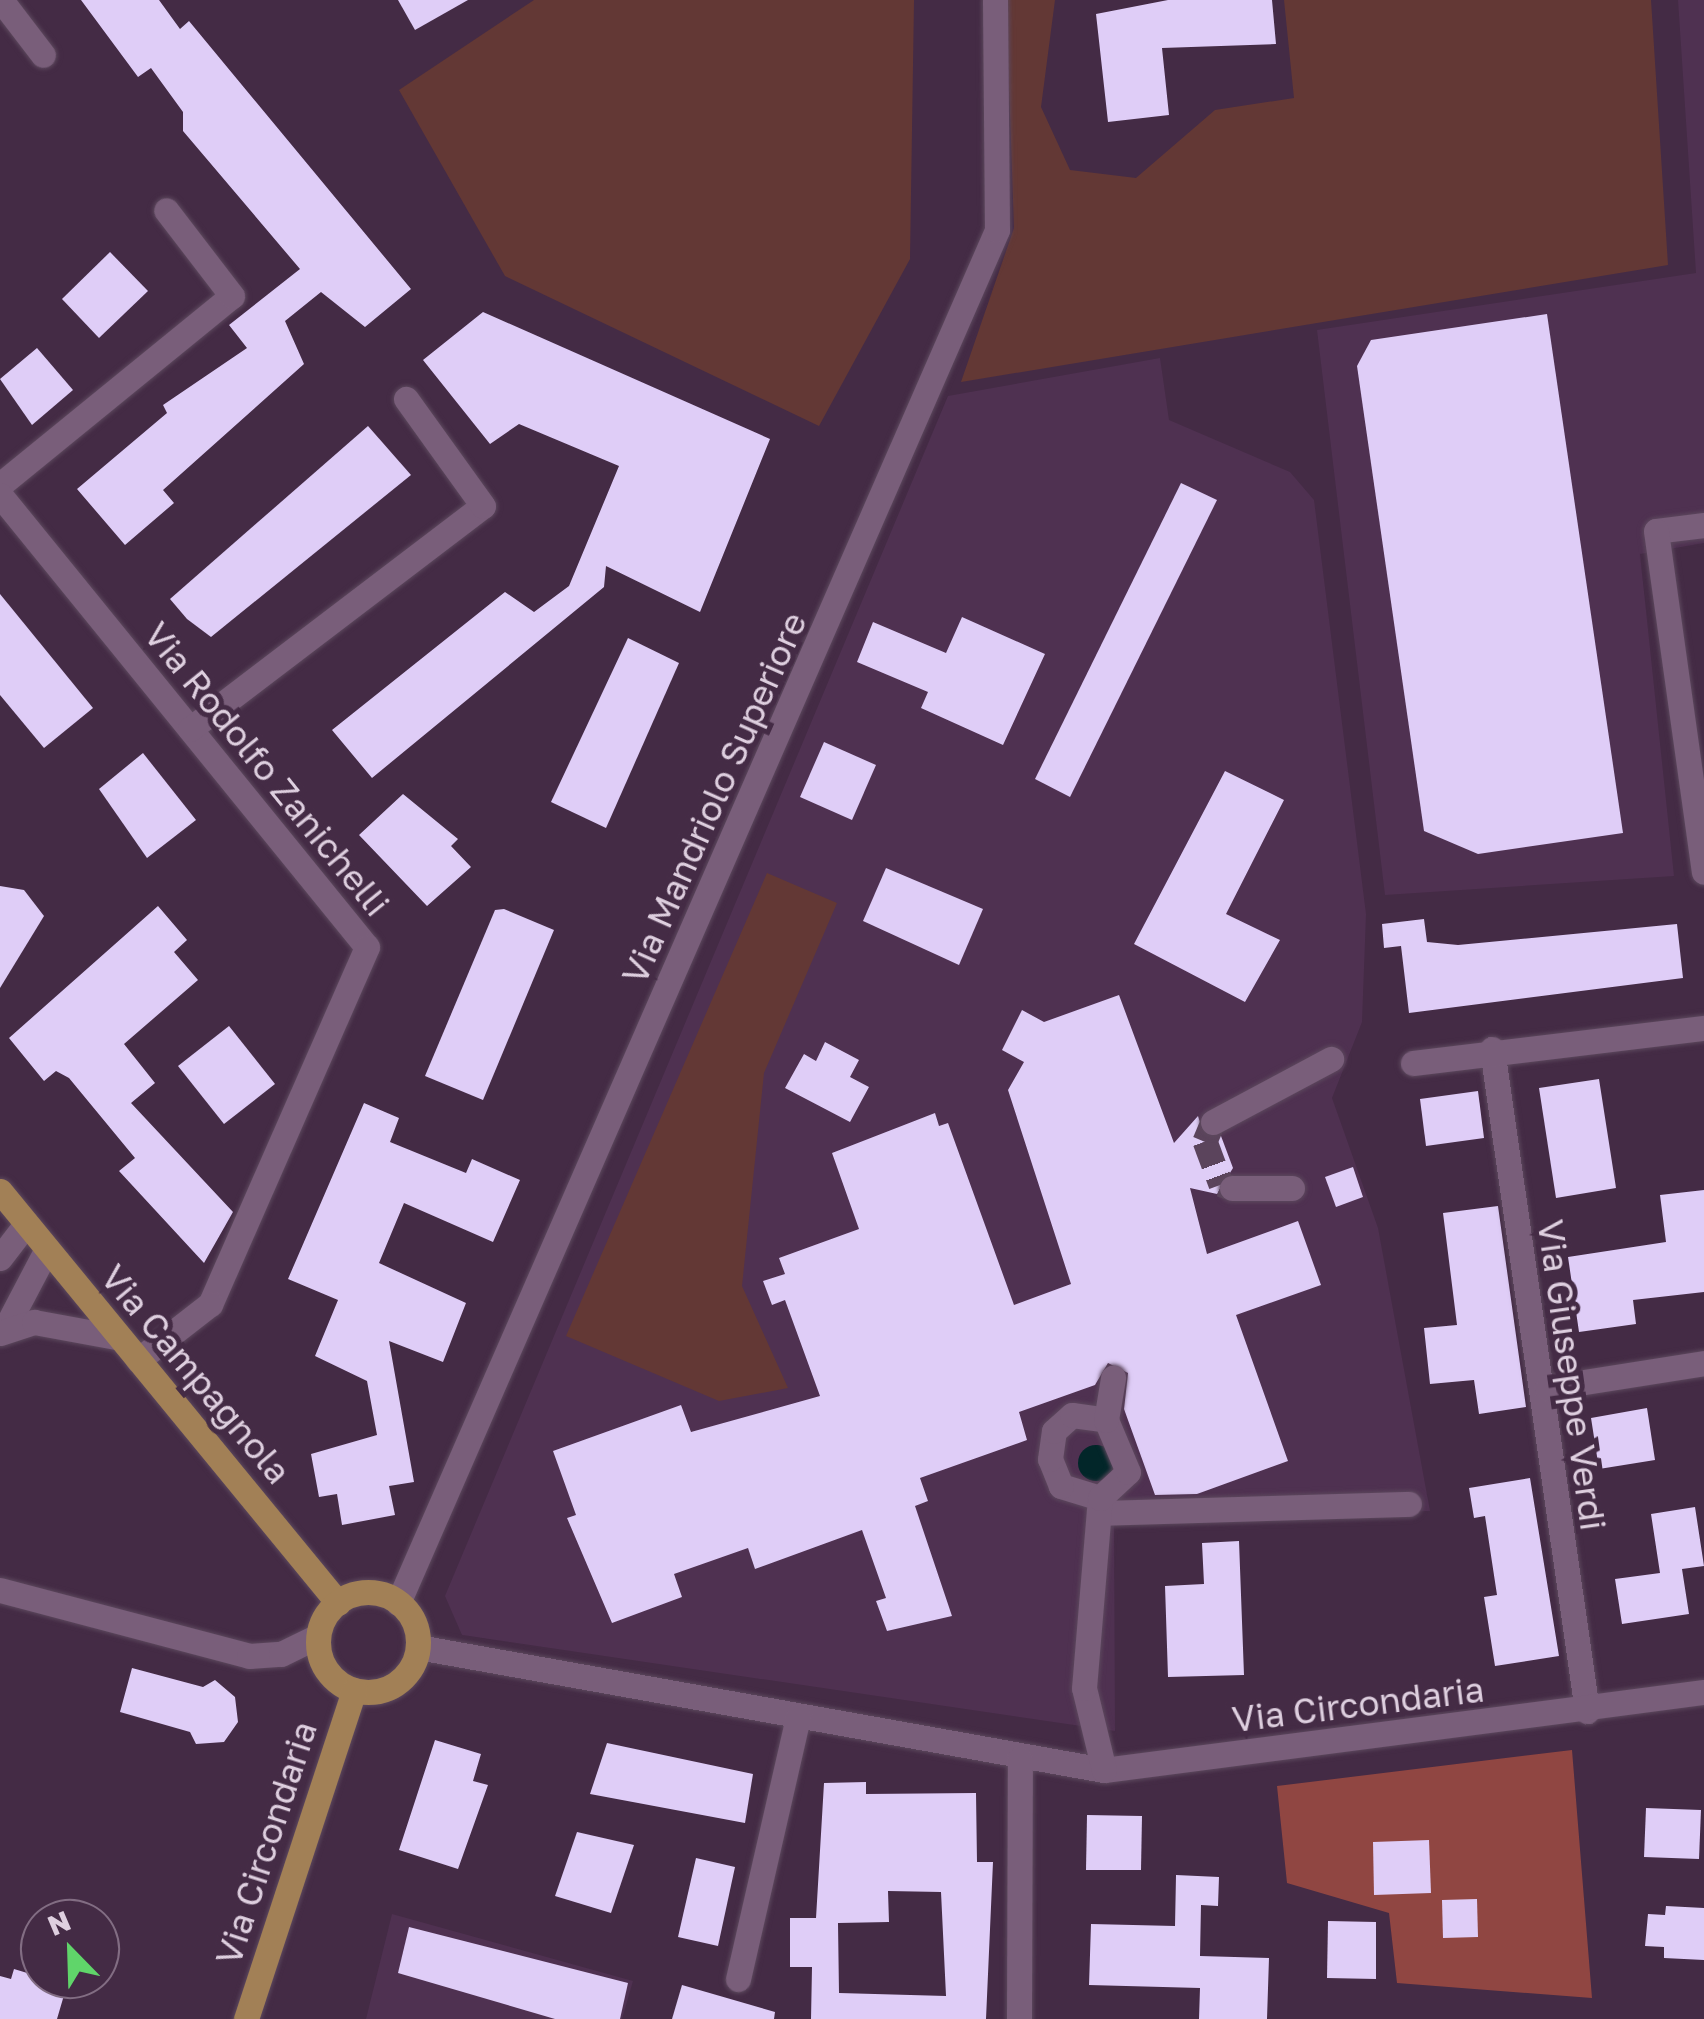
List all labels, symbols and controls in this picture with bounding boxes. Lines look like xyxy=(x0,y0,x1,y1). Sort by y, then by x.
street label: Via Mandriolo Superiore xyxy=(613,606,815,990)
street label: Via Rodolfo Zanichelli xyxy=(136,614,398,924)
street label: Via Giuseppe Verdi xyxy=(1529,1217,1615,1533)
street label: Via Campagnola xyxy=(92,1256,300,1492)
street label: Via Circondaria xyxy=(1230,1668,1486,1740)
street label: Via Circondaria xyxy=(207,1716,325,1970)
north arrow xyxy=(20,1899,120,1999)
text: N xyxy=(43,1903,75,1942)

